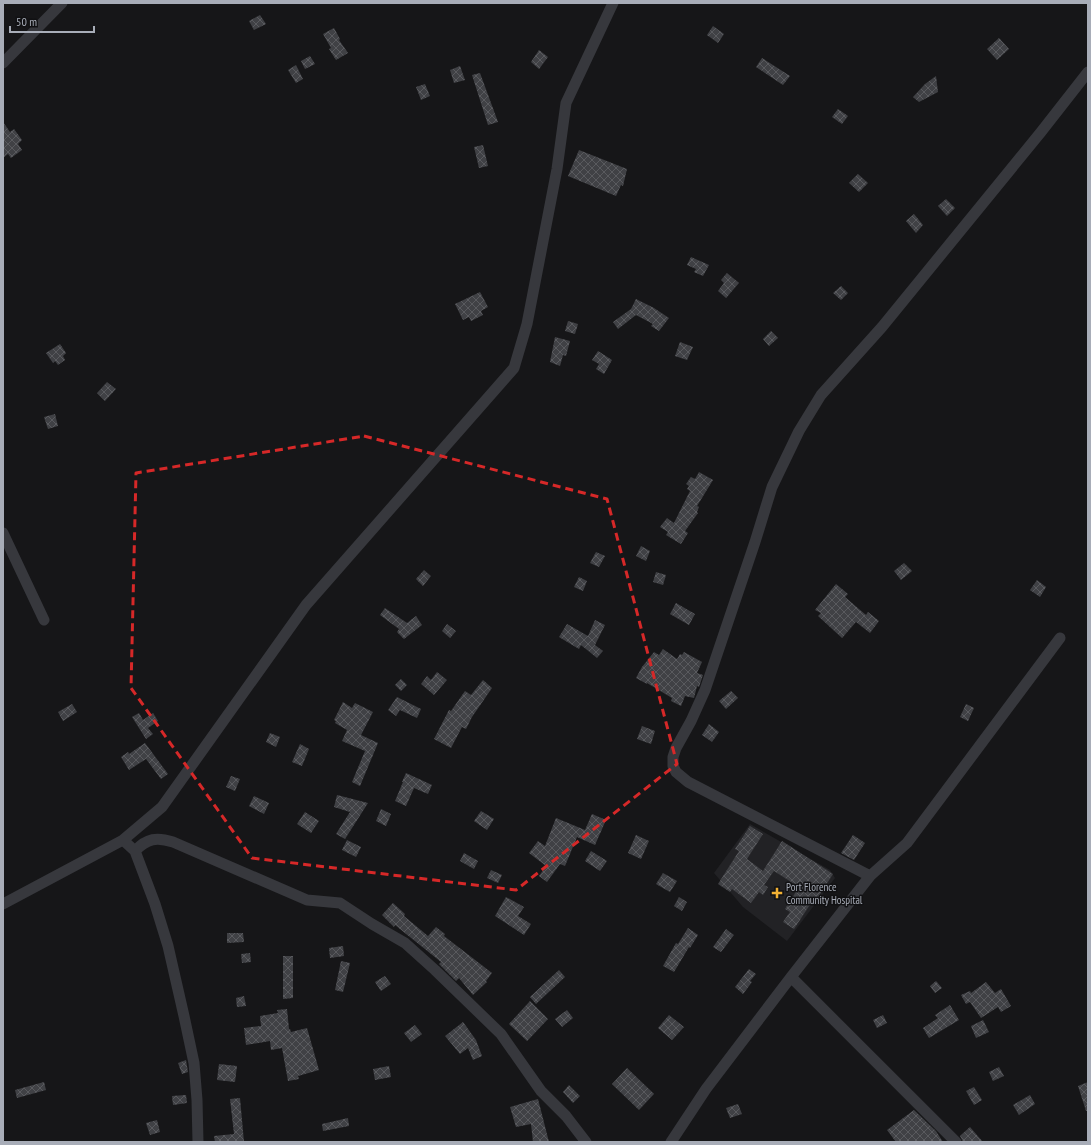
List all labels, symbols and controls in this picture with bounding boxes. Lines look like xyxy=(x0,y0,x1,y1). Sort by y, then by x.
scale bar xyxy=(10,8,94,34)
text: 50 m xyxy=(16,14,37,29)
place label: Port Florence Community Hospital xyxy=(786,880,863,907)
marker: Port Florence Community Hospital xyxy=(771,887,783,899)

